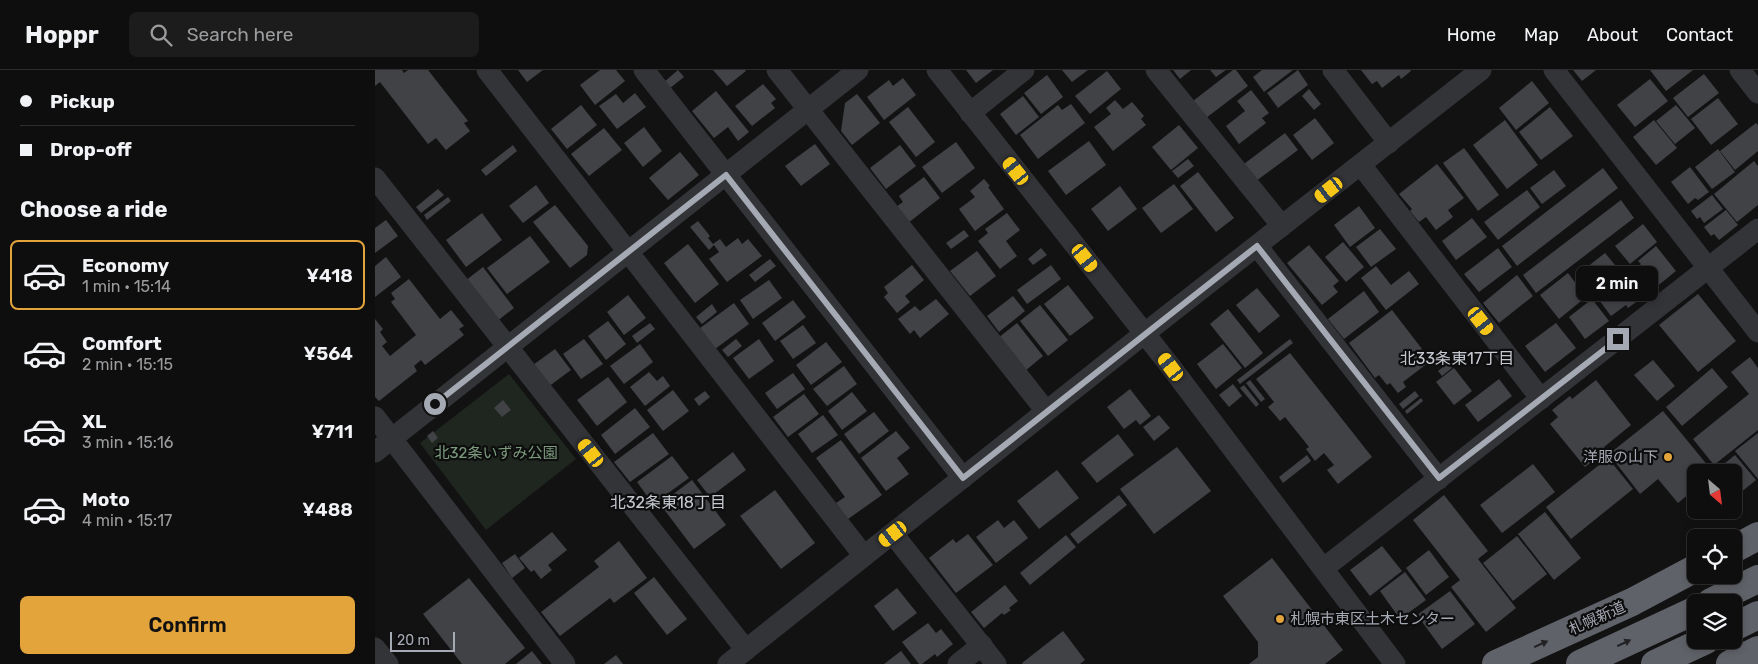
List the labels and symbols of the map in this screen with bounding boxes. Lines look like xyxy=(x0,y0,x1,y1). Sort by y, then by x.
car xyxy=(1000,155,1031,187)
car xyxy=(1312,175,1345,205)
car xyxy=(1069,242,1100,274)
callout: 2 min xyxy=(1577,266,1659,302)
car xyxy=(1465,305,1496,337)
route end xyxy=(1607,328,1629,350)
district label: 北33条東17丁目 xyxy=(1400,349,1514,368)
car xyxy=(1155,351,1186,383)
route start xyxy=(424,393,446,415)
car xyxy=(575,437,606,469)
park label: 北32条いずみ公園 xyxy=(435,444,557,462)
place label: 洋服の山下 xyxy=(1583,448,1658,466)
marker: 洋服の山下 xyxy=(1662,451,1674,463)
north arrow xyxy=(1687,464,1743,519)
district label: 北32条東18丁目 xyxy=(610,493,726,512)
car xyxy=(876,519,909,549)
street label: 札幌新道 xyxy=(1566,598,1628,638)
place label: 札幌市東区土木センター xyxy=(1290,610,1455,628)
marker: 札幌市東区土木センター xyxy=(1274,613,1286,625)
scale bar xyxy=(390,629,455,652)
one-way arrow xyxy=(1534,639,1548,647)
one-way arrow xyxy=(1617,639,1631,647)

